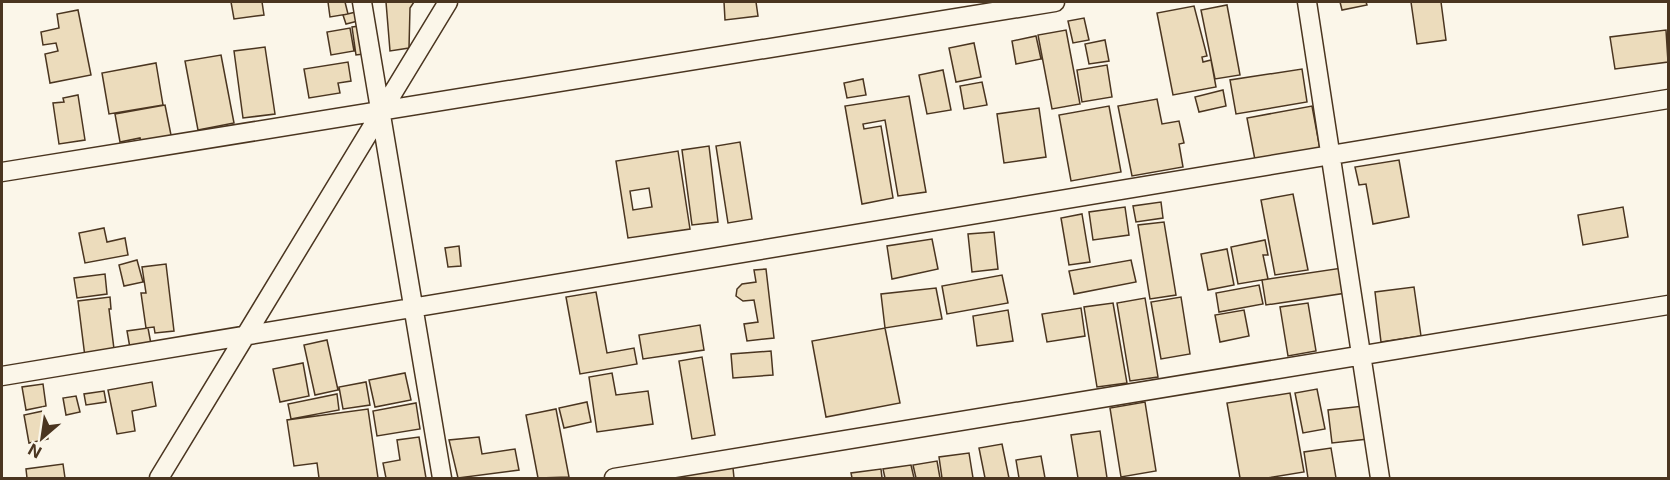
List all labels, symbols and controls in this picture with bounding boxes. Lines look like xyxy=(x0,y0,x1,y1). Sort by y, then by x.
north arrow xyxy=(12,408,72,468)
text: N xyxy=(25,439,45,463)

